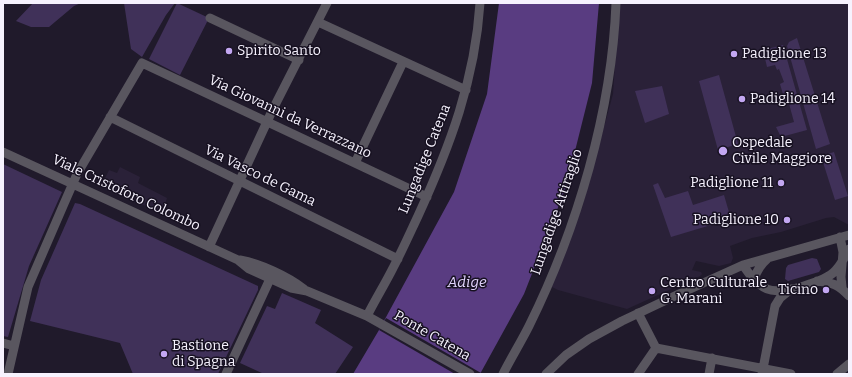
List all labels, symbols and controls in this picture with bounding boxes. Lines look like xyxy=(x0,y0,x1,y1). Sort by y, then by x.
place label: Spirito Santo xyxy=(237,43,321,59)
marker: Spirito Santo xyxy=(224,46,234,56)
place label: Padiglione 13 xyxy=(742,46,827,62)
marker: Padiglione 13 xyxy=(729,49,739,59)
street label: Via Giovanni da Verrazzano xyxy=(206,72,374,162)
place label: Padiglione 14 xyxy=(750,91,835,107)
marker: Padiglione 14 xyxy=(737,94,747,104)
street label: Lungadige Catena xyxy=(395,102,455,216)
place label: Ospedale Civile Maggiore xyxy=(732,135,832,168)
street label: Via Vasco de Gama xyxy=(202,142,318,210)
marker: Ospedale Civile Maggiore xyxy=(717,145,729,157)
street label: Lungadige Attiraglio xyxy=(528,147,586,277)
street label: Viale Cristoforo Colombo xyxy=(49,151,203,235)
place label: Padiglione 11 xyxy=(690,175,773,191)
marker: Padiglione 11 xyxy=(776,178,786,188)
place label: Padiglione 10 xyxy=(693,212,779,228)
marker: Padiglione 10 xyxy=(782,215,792,225)
water label: Adige xyxy=(448,274,486,292)
place label: Centro Culturale G. Marani xyxy=(660,275,767,308)
place label: Ticino xyxy=(778,282,818,298)
marker: Ticino xyxy=(821,285,831,295)
marker: Centro Culturale G. Marani xyxy=(647,286,657,296)
street label: Ponte Catena xyxy=(391,307,473,365)
place label: Bastione di Spagna xyxy=(172,338,235,370)
marker: Bastione di Spagna xyxy=(159,349,169,359)

